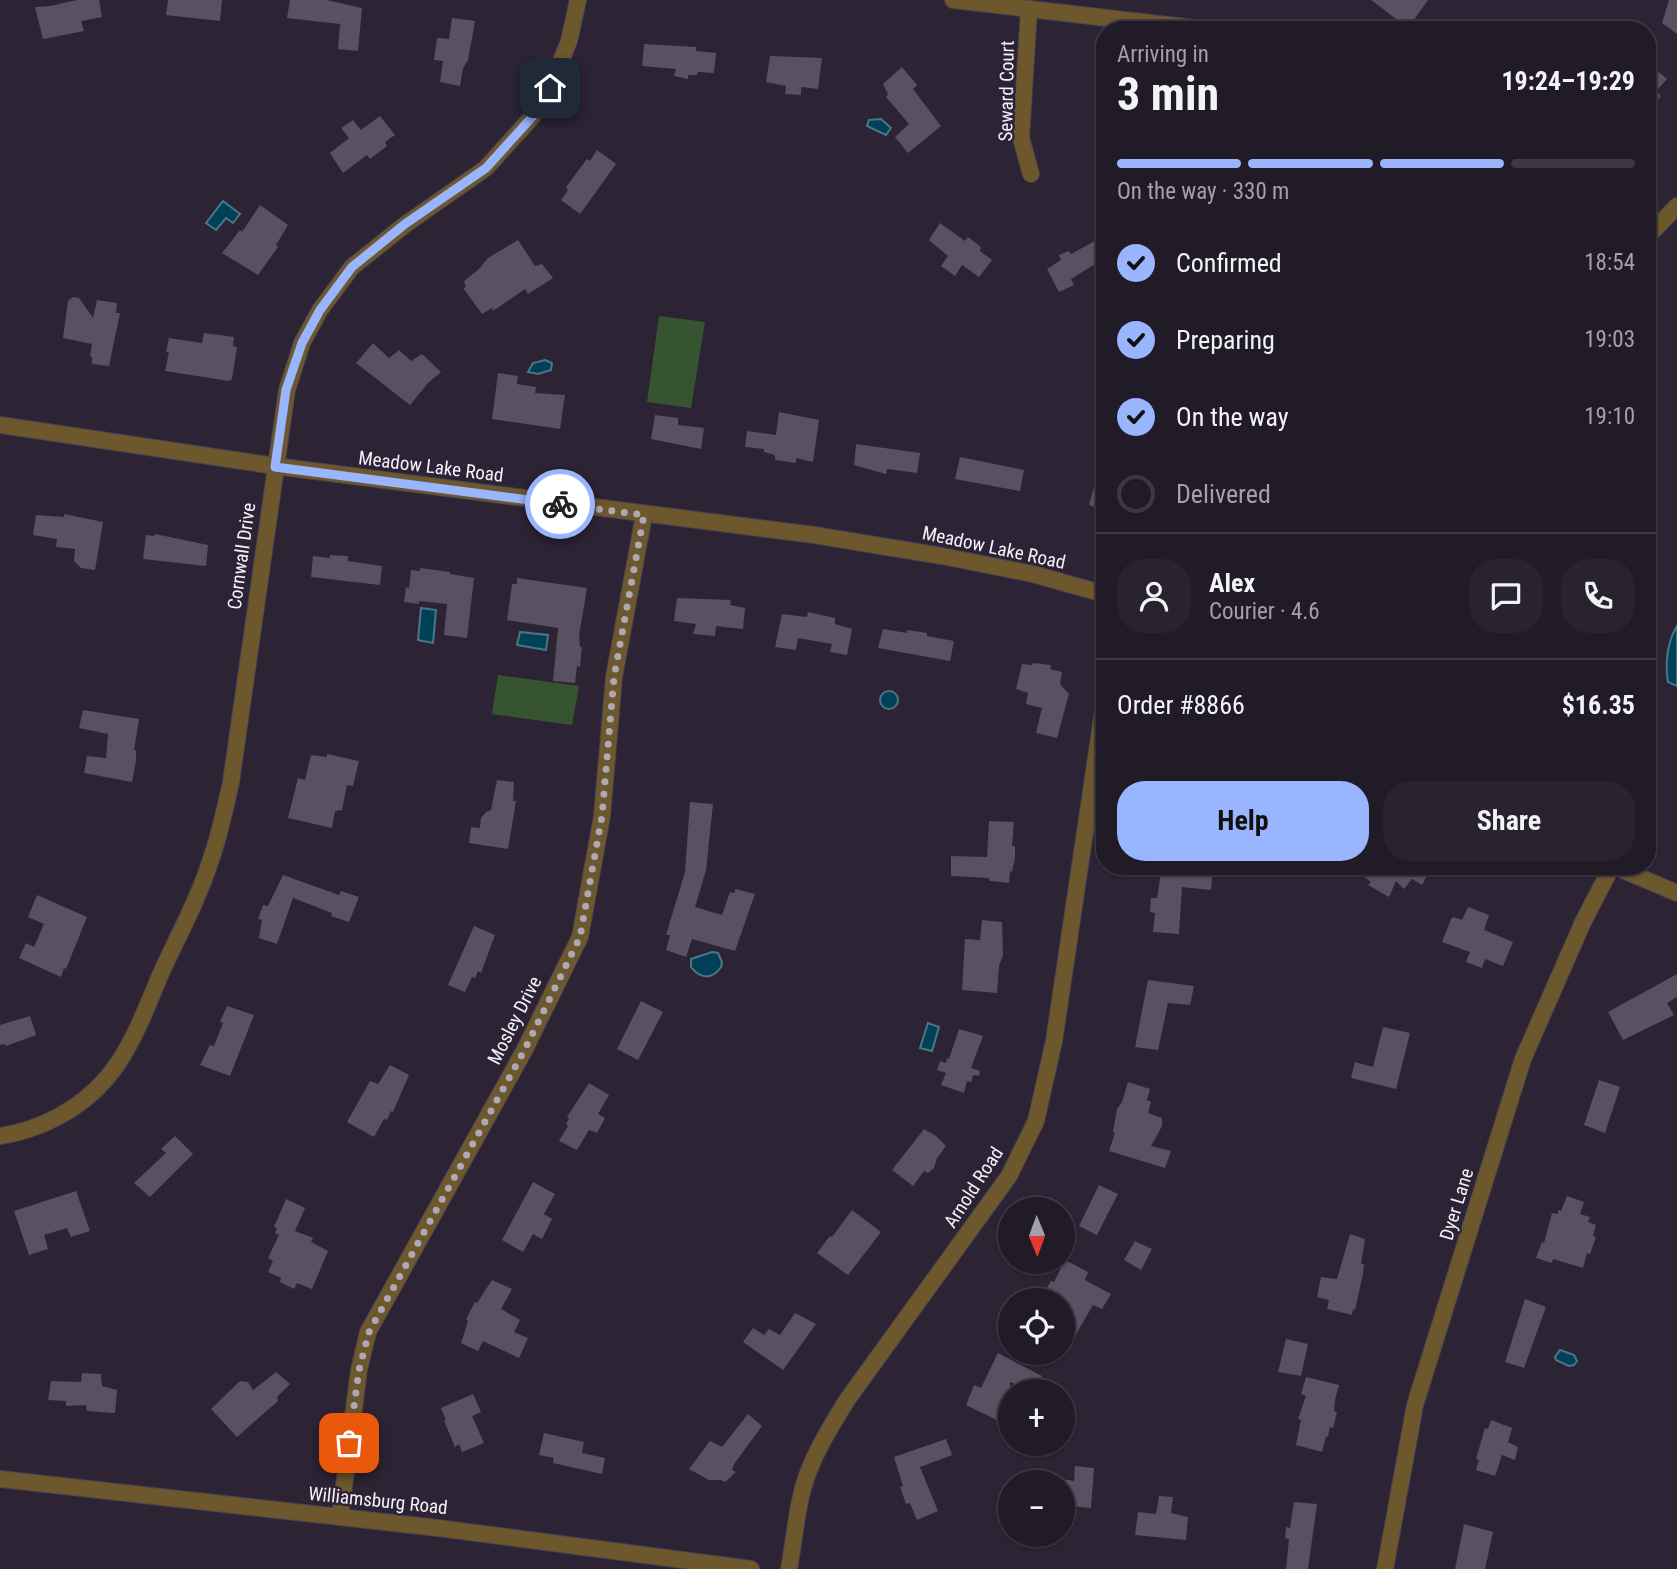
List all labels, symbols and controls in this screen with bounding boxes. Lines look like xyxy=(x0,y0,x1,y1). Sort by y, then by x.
street label: Seward Court xyxy=(994,40,1019,142)
text: Arriving in xyxy=(1117,41,1209,68)
pin xyxy=(520,58,580,118)
text: 19:24–19:29 xyxy=(1501,66,1635,96)
text: 3 min xyxy=(1117,67,1219,121)
icon: home xyxy=(531,69,569,107)
text: On the way · 330 m xyxy=(1117,178,1289,205)
icon: check xyxy=(1117,244,1155,282)
text: Confirmed xyxy=(1176,248,1282,278)
text: 18:54 xyxy=(1584,249,1635,276)
icon: check xyxy=(1117,321,1155,359)
text: Preparing xyxy=(1176,325,1275,355)
text: 19:03 xyxy=(1584,326,1635,353)
icon: check xyxy=(1117,398,1155,436)
text: On the way xyxy=(1176,402,1289,432)
text: 19:10 xyxy=(1584,403,1635,430)
street label: Meadow Lake Road xyxy=(357,446,505,487)
courier xyxy=(525,469,595,539)
text: Delivered xyxy=(1176,479,1271,509)
icon: bike xyxy=(541,485,579,523)
street label: Cornwall Drive xyxy=(223,501,260,611)
street label: Meadow Lake Road xyxy=(920,521,1068,574)
button: person xyxy=(1117,559,1191,633)
button: chat xyxy=(1469,559,1543,633)
button: phone xyxy=(1561,559,1635,633)
text: Alex xyxy=(1209,568,1255,598)
text: Courier · 4.6 xyxy=(1209,598,1320,625)
text: Order #8866 xyxy=(1117,690,1245,720)
text: $16.35 xyxy=(1562,690,1635,720)
button: Help xyxy=(1117,781,1369,861)
button: Share xyxy=(1383,781,1635,861)
street label: Mosley Drive xyxy=(482,972,546,1068)
street label: Arnold Road xyxy=(939,1143,1008,1232)
street label: Dyer Lane xyxy=(1435,1165,1478,1243)
north arrow xyxy=(998,1197,1074,1274)
map controls xyxy=(998,1197,1075,1547)
button: locate xyxy=(998,1288,1075,1365)
button: + xyxy=(998,1379,1075,1456)
pin xyxy=(319,1413,379,1473)
icon: bag xyxy=(330,1424,368,1462)
button: − xyxy=(998,1470,1075,1547)
street label: Williamsburg Road xyxy=(307,1482,449,1519)

